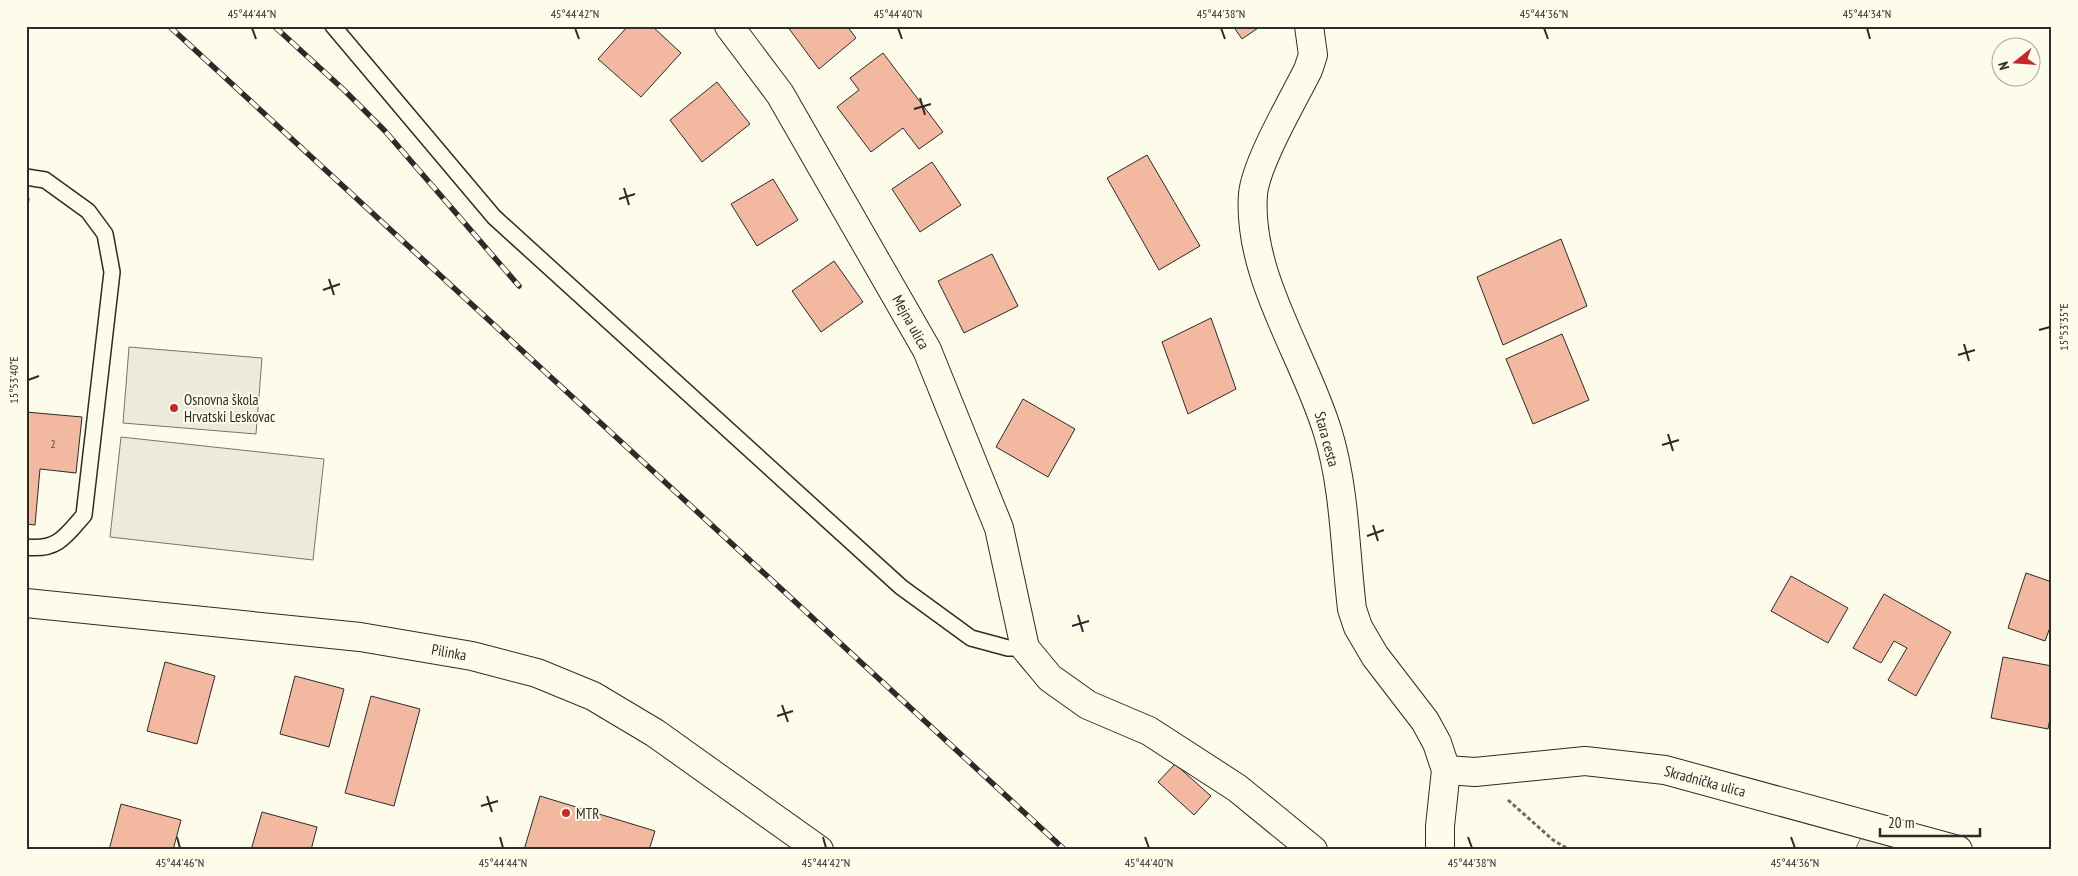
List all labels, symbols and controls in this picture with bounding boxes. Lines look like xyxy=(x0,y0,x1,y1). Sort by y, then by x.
text: 45°44'44"N xyxy=(228,6,276,21)
text: 45°44'42"N xyxy=(551,6,599,21)
text: 45°44'40"N xyxy=(874,6,922,21)
text: 45°44'38"N xyxy=(1197,6,1245,21)
text: 45°44'36"N xyxy=(1520,6,1568,21)
text: 45°44'34"N xyxy=(1843,6,1891,21)
north arrow xyxy=(1990,38,2040,88)
text: N xyxy=(1994,60,2013,72)
street label: Mejna ulica xyxy=(888,291,934,353)
text: 15°53'35"E xyxy=(2056,303,2071,351)
text: 15°53'40"E xyxy=(6,356,21,404)
place label: Osnovna škola Hrvatski Leskovac xyxy=(184,390,276,426)
marker: Osnovna škola Hrvatski Leskovac xyxy=(168,402,180,414)
street label: Stara cesta xyxy=(1311,409,1343,469)
house number: 2 xyxy=(50,436,56,451)
street label: Pilinka xyxy=(430,640,468,664)
street label: Skradnička ulica xyxy=(1662,761,1748,801)
place label: MTR xyxy=(576,804,599,823)
scale bar xyxy=(1880,806,1980,838)
marker: MTR xyxy=(560,807,572,819)
text: 20 m xyxy=(1888,813,1914,832)
text: 45°44'46"N xyxy=(156,855,204,870)
text: 45°44'44"N xyxy=(479,855,527,870)
text: 45°44'42"N xyxy=(802,855,850,870)
text: 45°44'40"N xyxy=(1125,855,1173,870)
text: 45°44'38"N xyxy=(1448,855,1496,870)
text: 45°44'36"N xyxy=(1771,855,1819,870)

